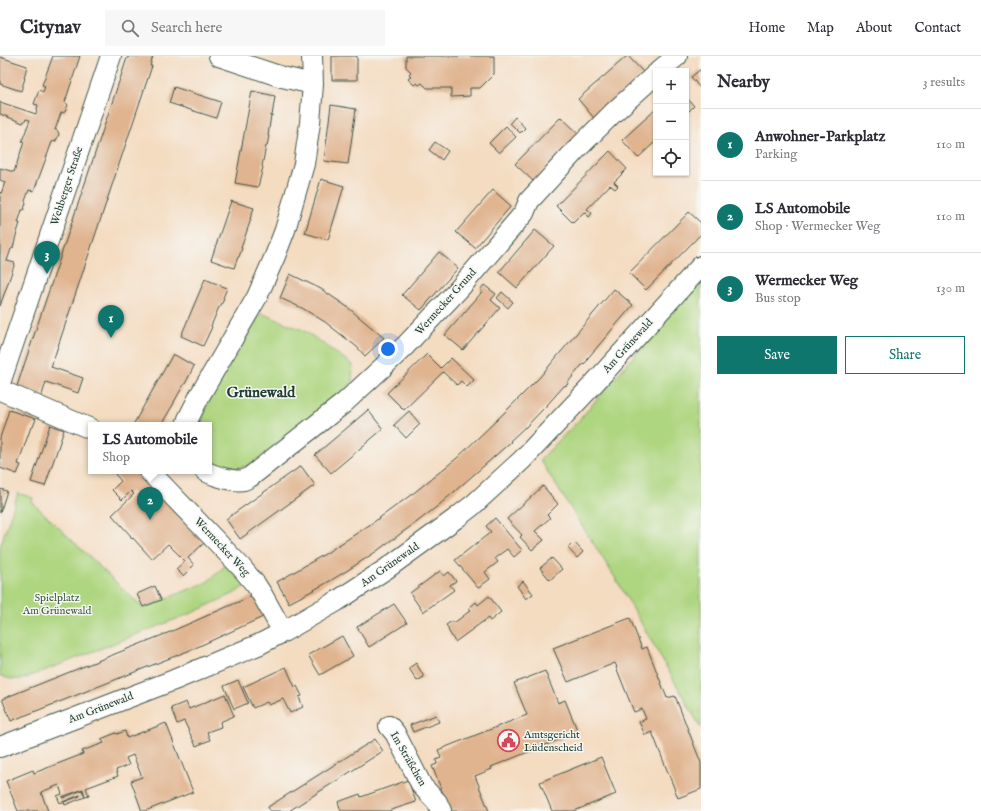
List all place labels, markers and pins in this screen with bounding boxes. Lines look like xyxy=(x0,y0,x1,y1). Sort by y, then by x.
pin: 3 xyxy=(34,241,60,274)
pin: 1 xyxy=(98,305,124,338)
pin: 2 xyxy=(137,487,163,520)
public building icon: Amtsgericht Lüdenscheid xyxy=(495,728,521,754)
place label: Amtsgericht Lüdenscheid xyxy=(523,728,583,755)

